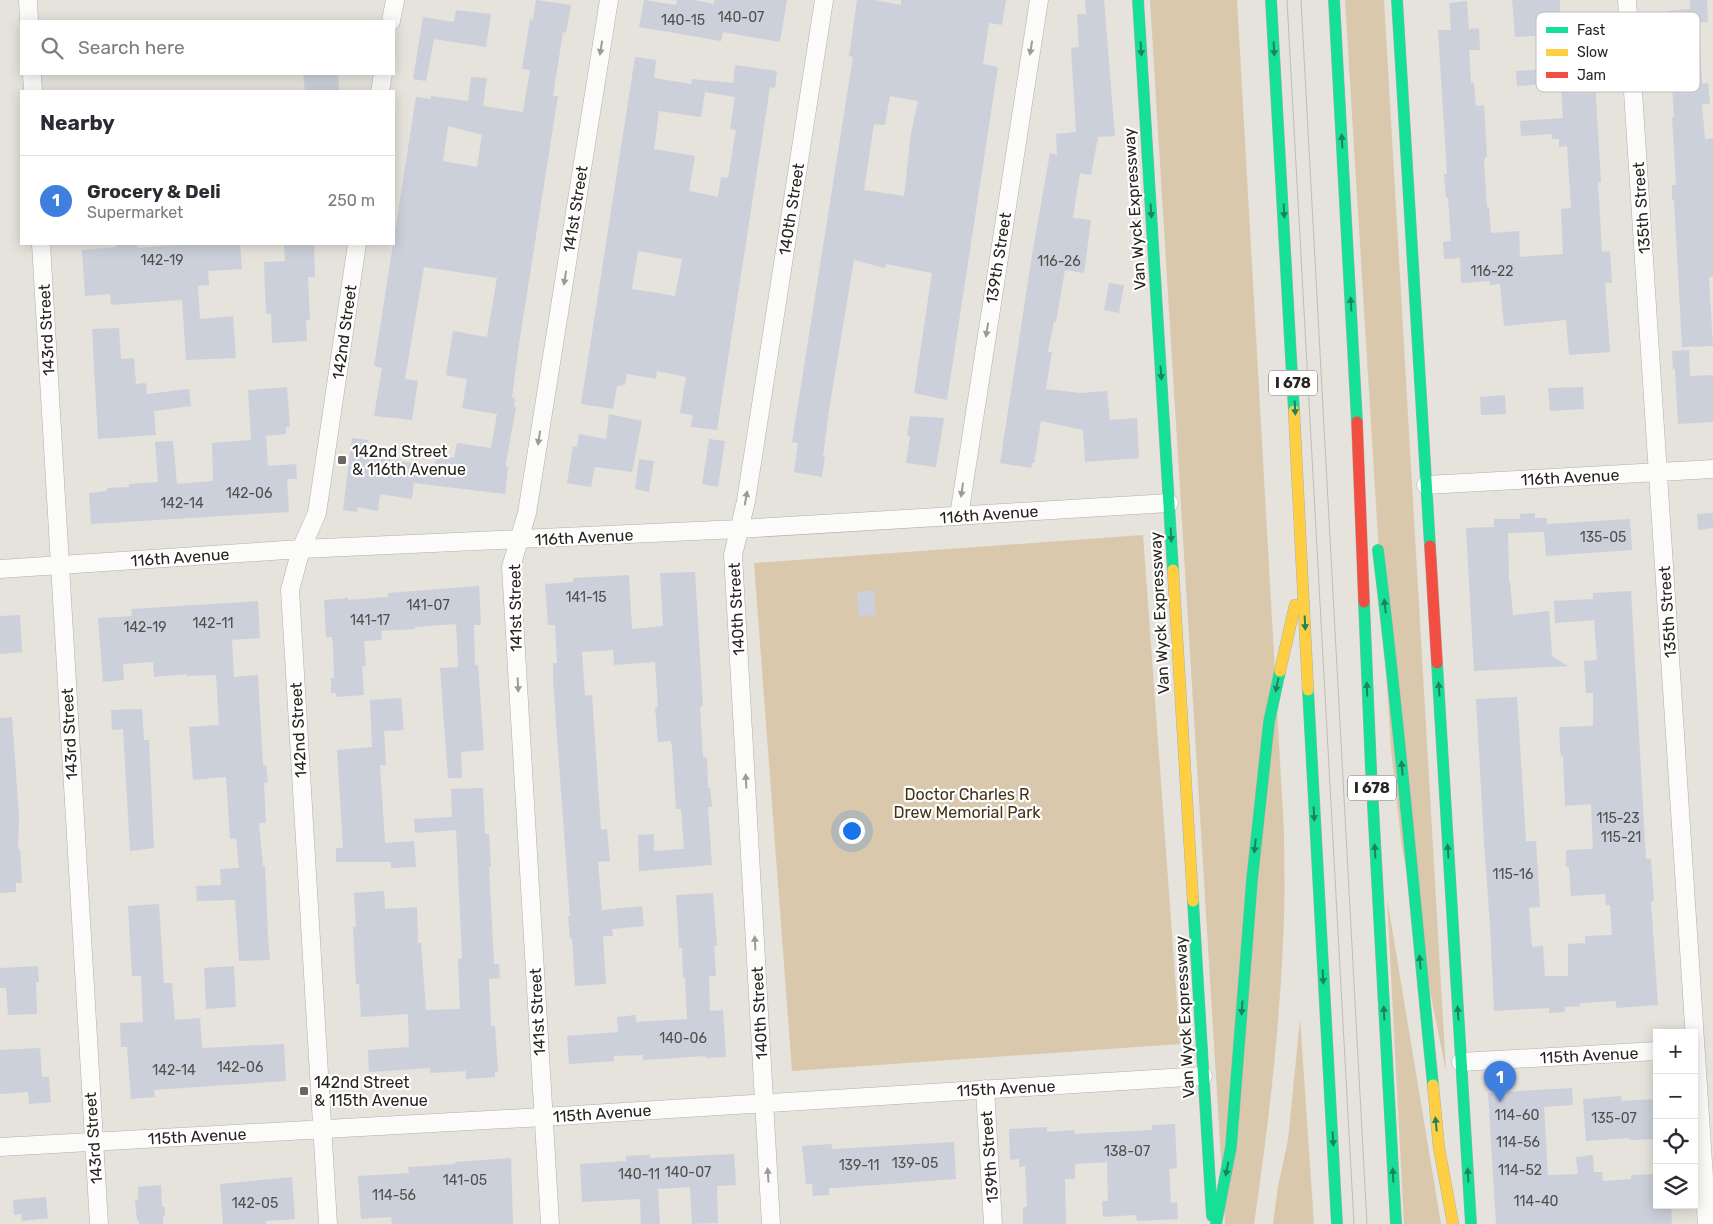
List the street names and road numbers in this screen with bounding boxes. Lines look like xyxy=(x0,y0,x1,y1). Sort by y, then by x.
street label: Van Wyck Expressway xyxy=(1119,127,1150,291)
street label: 135th Street xyxy=(1629,161,1654,255)
street label: 140th Street xyxy=(775,162,808,257)
street label: 141st Street xyxy=(559,164,592,254)
street label: 139th Street xyxy=(982,211,1015,305)
street label: 142nd Street xyxy=(328,283,361,381)
street label: 143rd Street xyxy=(35,284,58,376)
road number: I 678 xyxy=(1269,370,1317,396)
street label: 116th Avenue xyxy=(1520,465,1620,490)
street label: 116th Avenue xyxy=(939,502,1039,527)
street label: 116th Avenue xyxy=(534,525,634,550)
street label: Van Wyck Expressway xyxy=(1146,531,1173,695)
street label: 116th Avenue xyxy=(130,545,230,570)
street label: 140th Street xyxy=(725,562,748,656)
street label: 141st Street xyxy=(505,564,526,652)
street label: 135th Street xyxy=(1655,565,1680,659)
street label: 142nd Street xyxy=(287,682,310,778)
street label: 143rd Street xyxy=(58,688,81,780)
road number: I 678 xyxy=(1348,776,1396,800)
street label: Van Wyck Expressway xyxy=(1171,935,1198,1099)
street label: 140th Street xyxy=(748,966,771,1060)
street label: 141st Street xyxy=(526,968,549,1056)
street label: 115th Avenue xyxy=(1539,1043,1639,1068)
street label: 115th Avenue xyxy=(956,1076,1056,1101)
street label: 143rd Street xyxy=(81,1091,106,1185)
street label: 115th Avenue xyxy=(552,1101,652,1126)
street label: 139th Street xyxy=(977,1110,1002,1204)
street label: 115th Avenue xyxy=(147,1124,247,1149)

